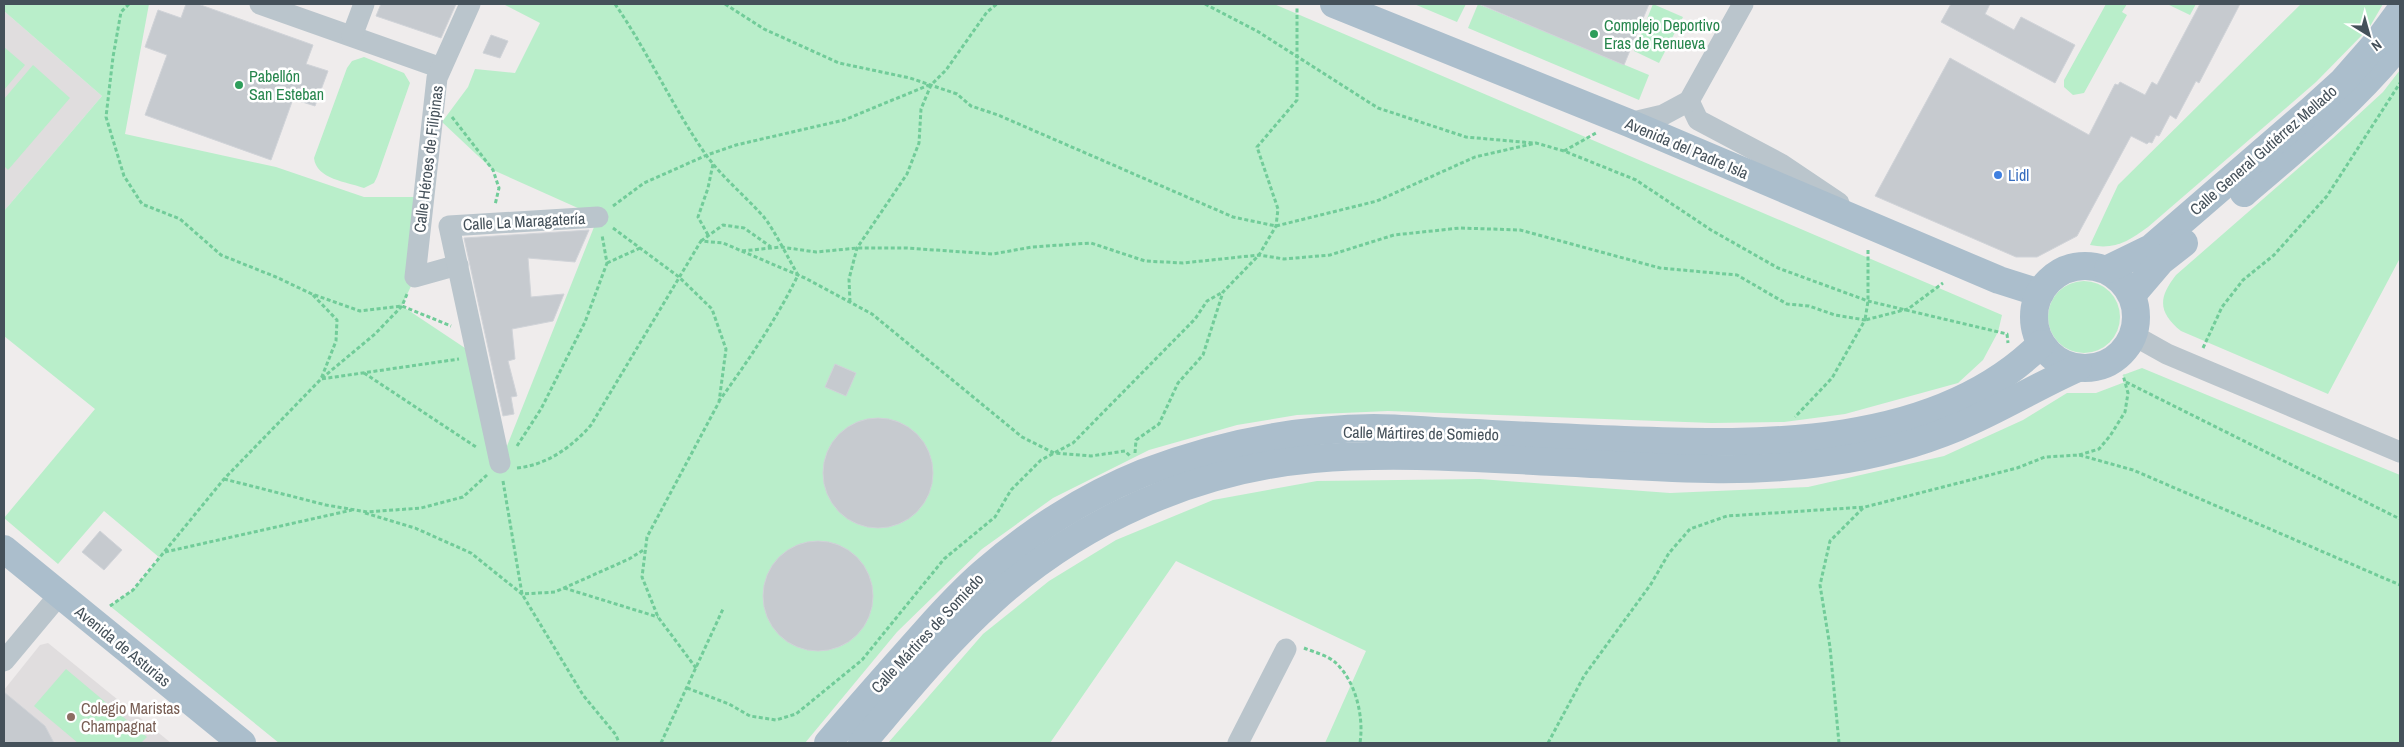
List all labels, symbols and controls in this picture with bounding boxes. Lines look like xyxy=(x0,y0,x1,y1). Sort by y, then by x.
north arrow xyxy=(2344,10,2394,60)
place label: Complejo Deportivo Eras de Renueva xyxy=(1604,14,1720,54)
marker: Complejo Deportivo Eras de Renueva xyxy=(1588,28,1600,40)
text: N xyxy=(2368,36,2386,55)
place label: Pabellón San Esteban xyxy=(249,65,324,105)
marker: Pabellón San Esteban xyxy=(233,79,245,91)
street label: Calle General Gutiérrez Mellado xyxy=(2185,80,2341,220)
street label: Calle Héroes de Filipinas xyxy=(408,84,448,234)
street label: Avenida del Padre Isla xyxy=(1621,112,1753,184)
place label: Lidl xyxy=(2008,164,2029,186)
marker: Lidl xyxy=(1992,169,2004,181)
street label: Calle La Maragatería xyxy=(462,207,586,235)
street label: Calle Mártires de Somiedo xyxy=(1343,421,1499,445)
street label: Calle Mártires de Somiedo xyxy=(866,568,988,698)
street label: Avenida de Asturias xyxy=(70,600,175,691)
place label: Colegio Maristas Champagnat xyxy=(81,697,180,737)
marker: Colegio Maristas Champagnat xyxy=(65,711,77,723)

